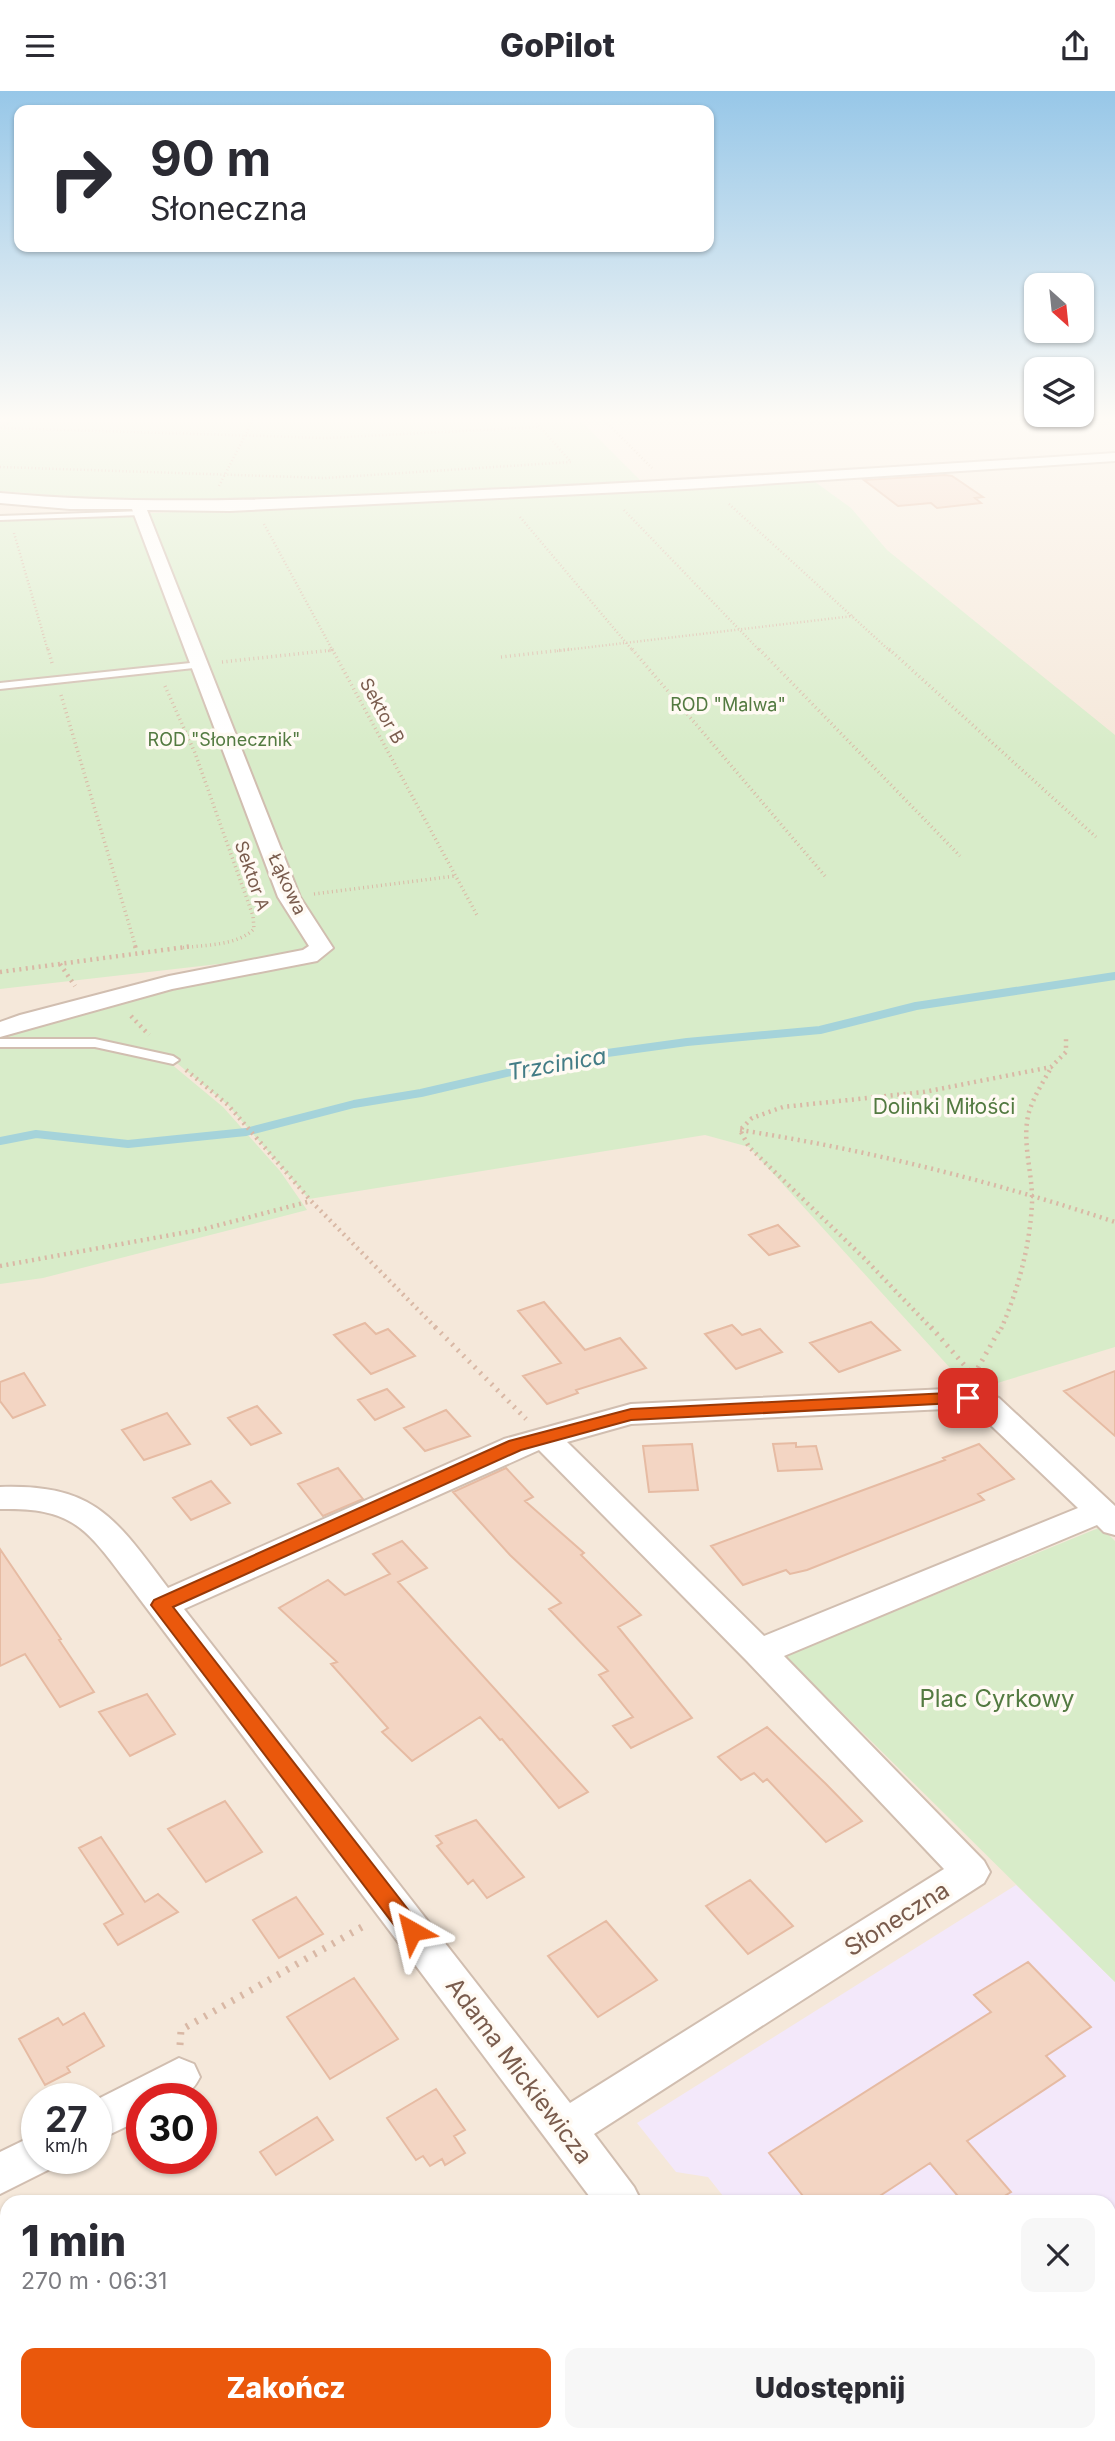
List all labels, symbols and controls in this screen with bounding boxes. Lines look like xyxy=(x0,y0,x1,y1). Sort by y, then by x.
text: GoPilot xyxy=(500,26,615,65)
icon: menu xyxy=(21,27,59,65)
icon: share xyxy=(1056,27,1094,65)
text: 90 m xyxy=(150,129,271,188)
icon: right xyxy=(35,133,126,224)
text: Słoneczna xyxy=(150,189,307,228)
north arrow xyxy=(1024,273,1094,343)
map controls xyxy=(1024,273,1094,427)
button: layers xyxy=(1024,357,1094,427)
street label: Sektor B xyxy=(356,674,409,747)
park label: ROD "Malwa" xyxy=(670,694,786,715)
park label: ROD "Słonecznik" xyxy=(148,729,300,750)
street label: Sektor A xyxy=(231,838,274,914)
street label: Łąkowa xyxy=(264,850,311,918)
water label: Trzcinica xyxy=(505,1042,609,1086)
park label: Dolinki Miłości xyxy=(873,1094,1015,1119)
pin xyxy=(938,1368,998,1428)
icon: arrive xyxy=(949,1379,987,1417)
park label: Plac Cyrkowy xyxy=(919,1684,1075,1713)
street label: Słoneczna xyxy=(839,1875,954,1962)
position arrow xyxy=(375,1894,449,1968)
street label: Adama Mickiewicza xyxy=(440,1972,599,2169)
speed limit sign: 30 xyxy=(126,2083,217,2174)
text: 27 xyxy=(45,2098,88,2140)
text: km/h xyxy=(45,2135,88,2156)
text: 1 min xyxy=(21,2215,126,2266)
button: close xyxy=(1021,2218,1095,2292)
text: 270 m · 06:31 xyxy=(21,2267,167,2295)
button: Zakończ xyxy=(21,2348,551,2428)
button: Udostępnij xyxy=(565,2348,1095,2428)

